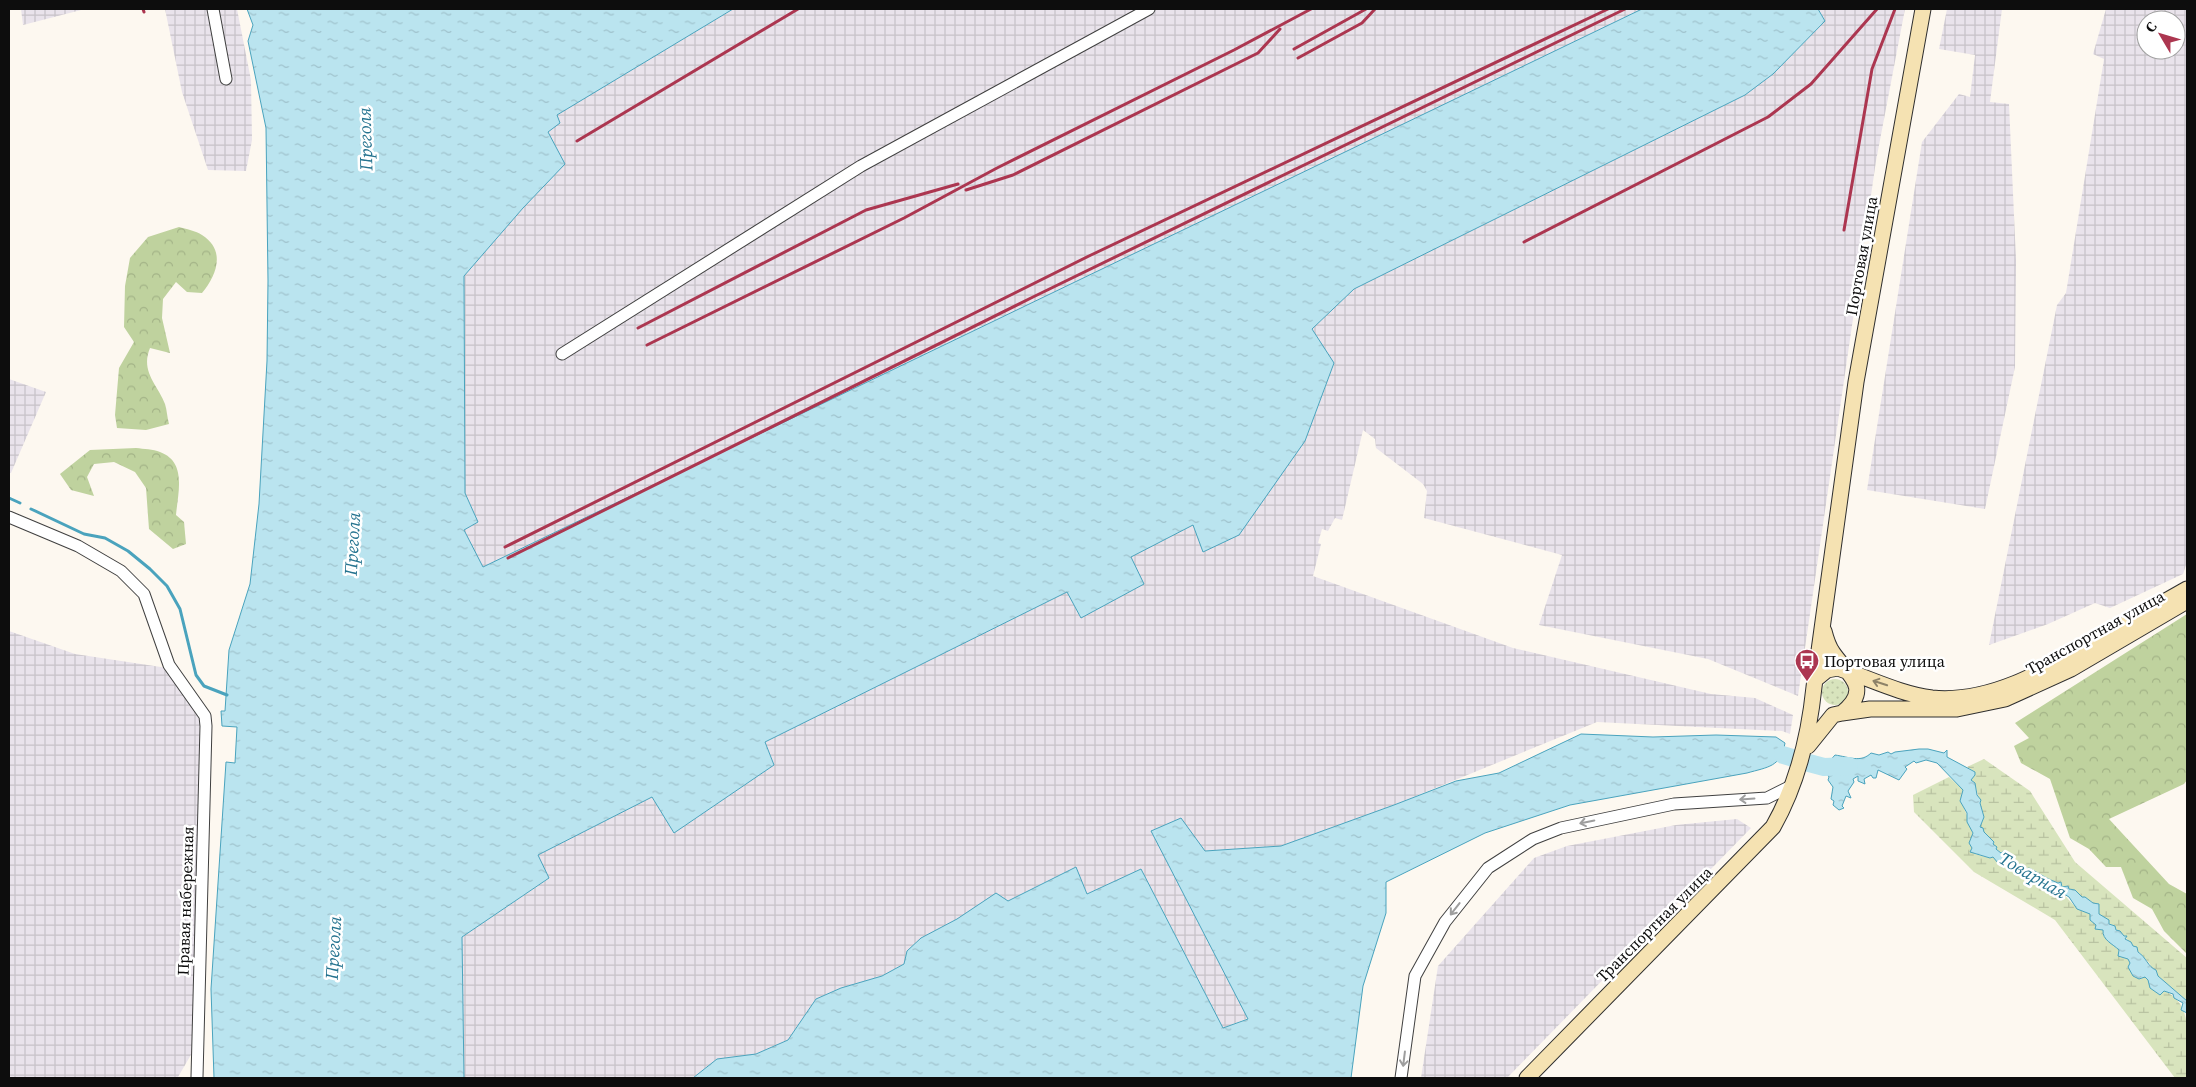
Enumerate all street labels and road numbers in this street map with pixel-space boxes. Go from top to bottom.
street label: Портовая улица [1840,194,1882,317]
street label: Транспортная улица [2022,584,2169,679]
street label: Правая набережная [171,826,199,976]
street label: Транспортная улица [1591,861,1717,987]

